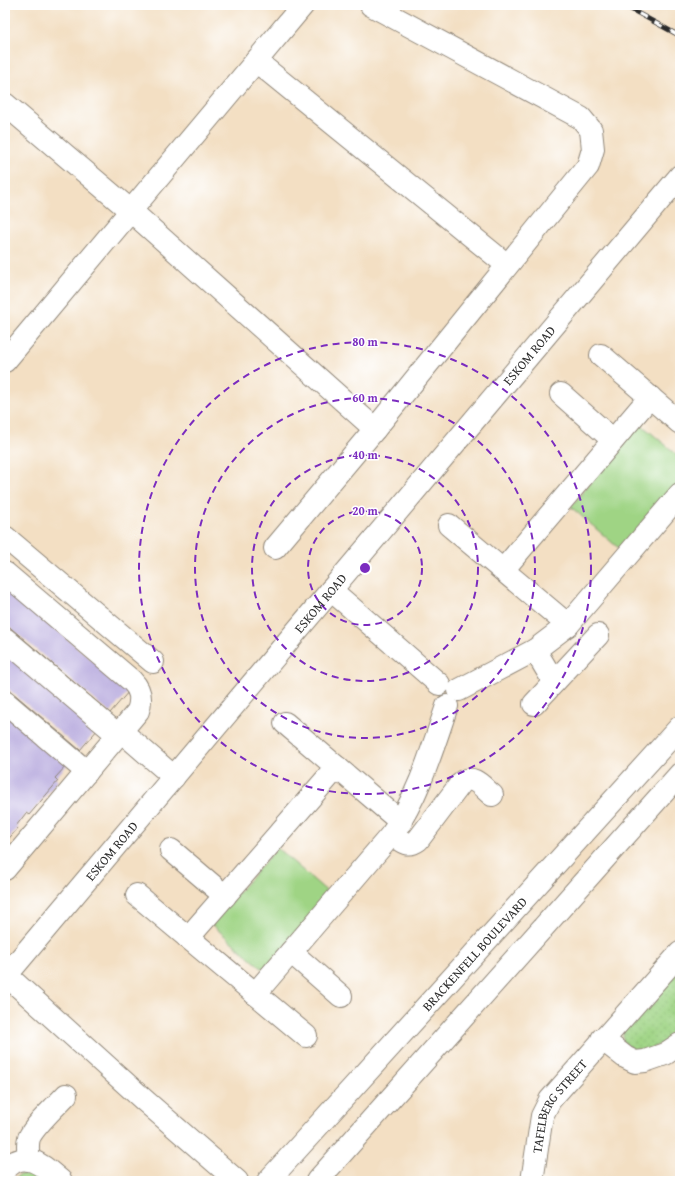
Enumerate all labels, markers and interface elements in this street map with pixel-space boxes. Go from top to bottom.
street label: ESKOM ROAD [498,321,560,389]
text: 80 m [352,333,378,350]
text: 60 m [352,389,378,406]
text: 40 m [352,446,378,463]
text: 20 m [352,502,378,519]
centre of rings [358,561,372,575]
street label: ESKOM ROAD [289,569,351,637]
street label: ESKOM ROAD [81,817,142,885]
street label: BRACKENFELL BOULEVARD [417,892,531,1015]
street label: TAFELBERG STREET [527,1054,592,1154]

